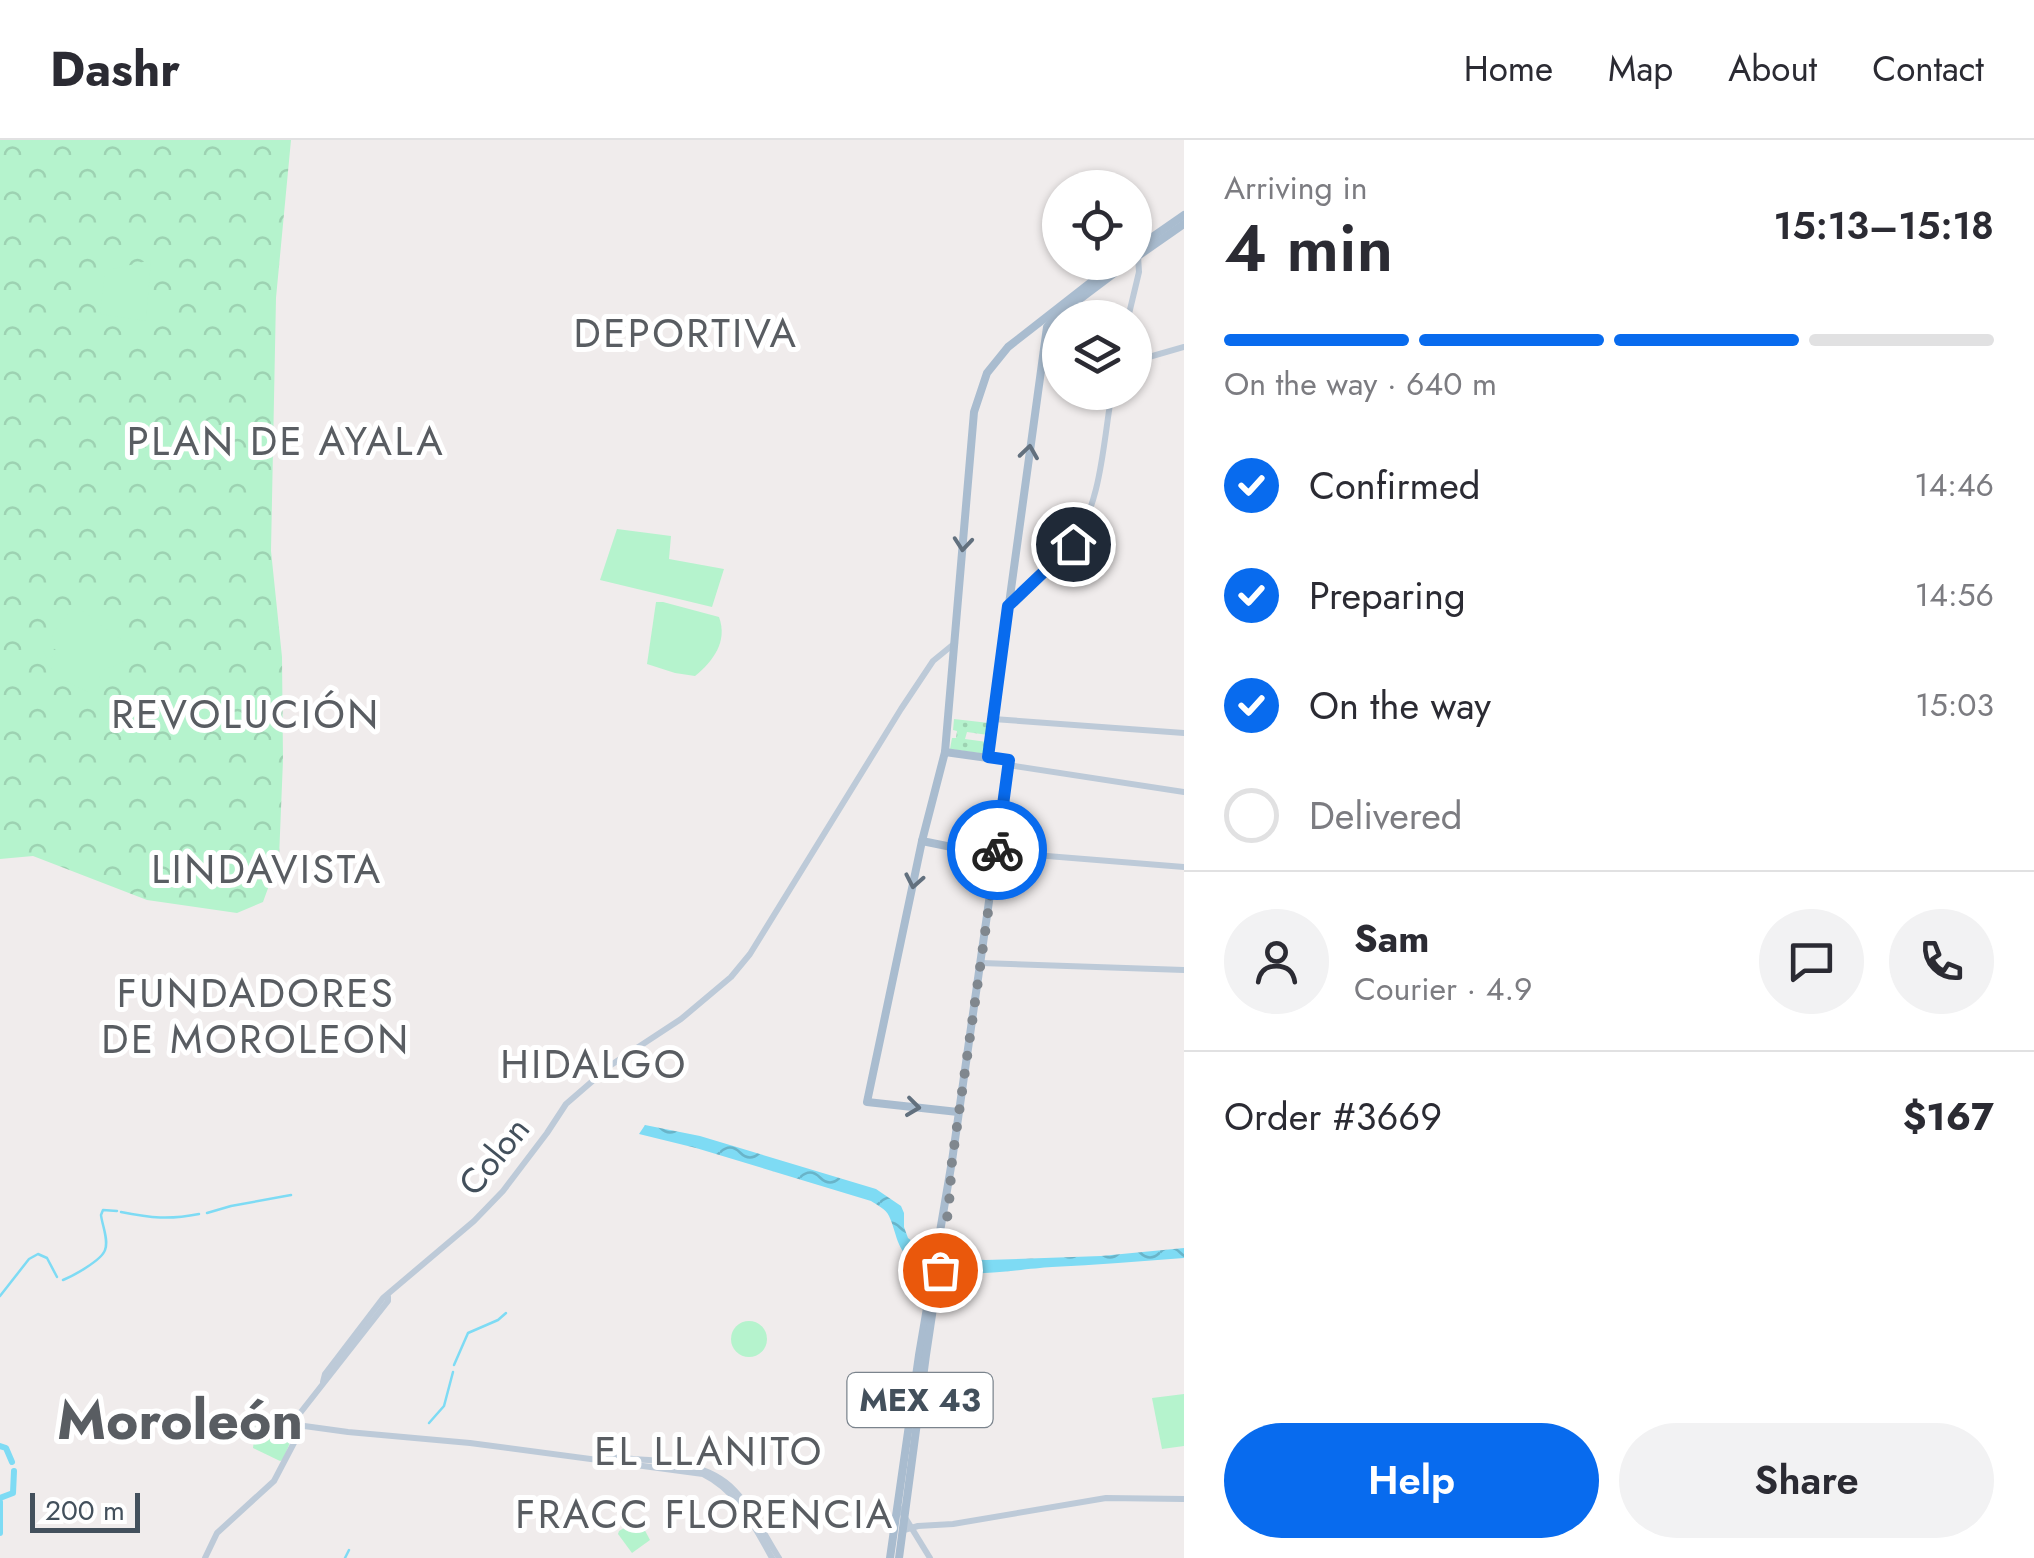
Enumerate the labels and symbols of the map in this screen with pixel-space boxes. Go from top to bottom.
district label: DEPORTIVA [574,304,798,362]
district label: PLAN DE AYALA [127,412,445,470]
one-way arrow [1018,444,1039,460]
pin [1031,502,1116,587]
one-way arrow [953,537,975,553]
district label: REVOLUCIÓN [111,685,381,743]
courier [947,800,1047,900]
district label: LINDAVISTA [151,840,383,898]
one-way arrow [905,872,926,889]
district label: FUNDADORES DE MOROLEON [101,964,411,1068]
district label: HIDALGO [500,1035,688,1093]
one-way arrow [905,1096,921,1117]
street label: Colon [447,1106,541,1206]
pin [898,1228,983,1313]
road number: MEX 43 [848,1373,992,1427]
district label: Moroleón [57,1380,303,1460]
district label: EL LLANITO [594,1422,824,1480]
district label: FRACC FLORENCIA [515,1485,895,1543]
scale bar [30,1488,140,1532]

